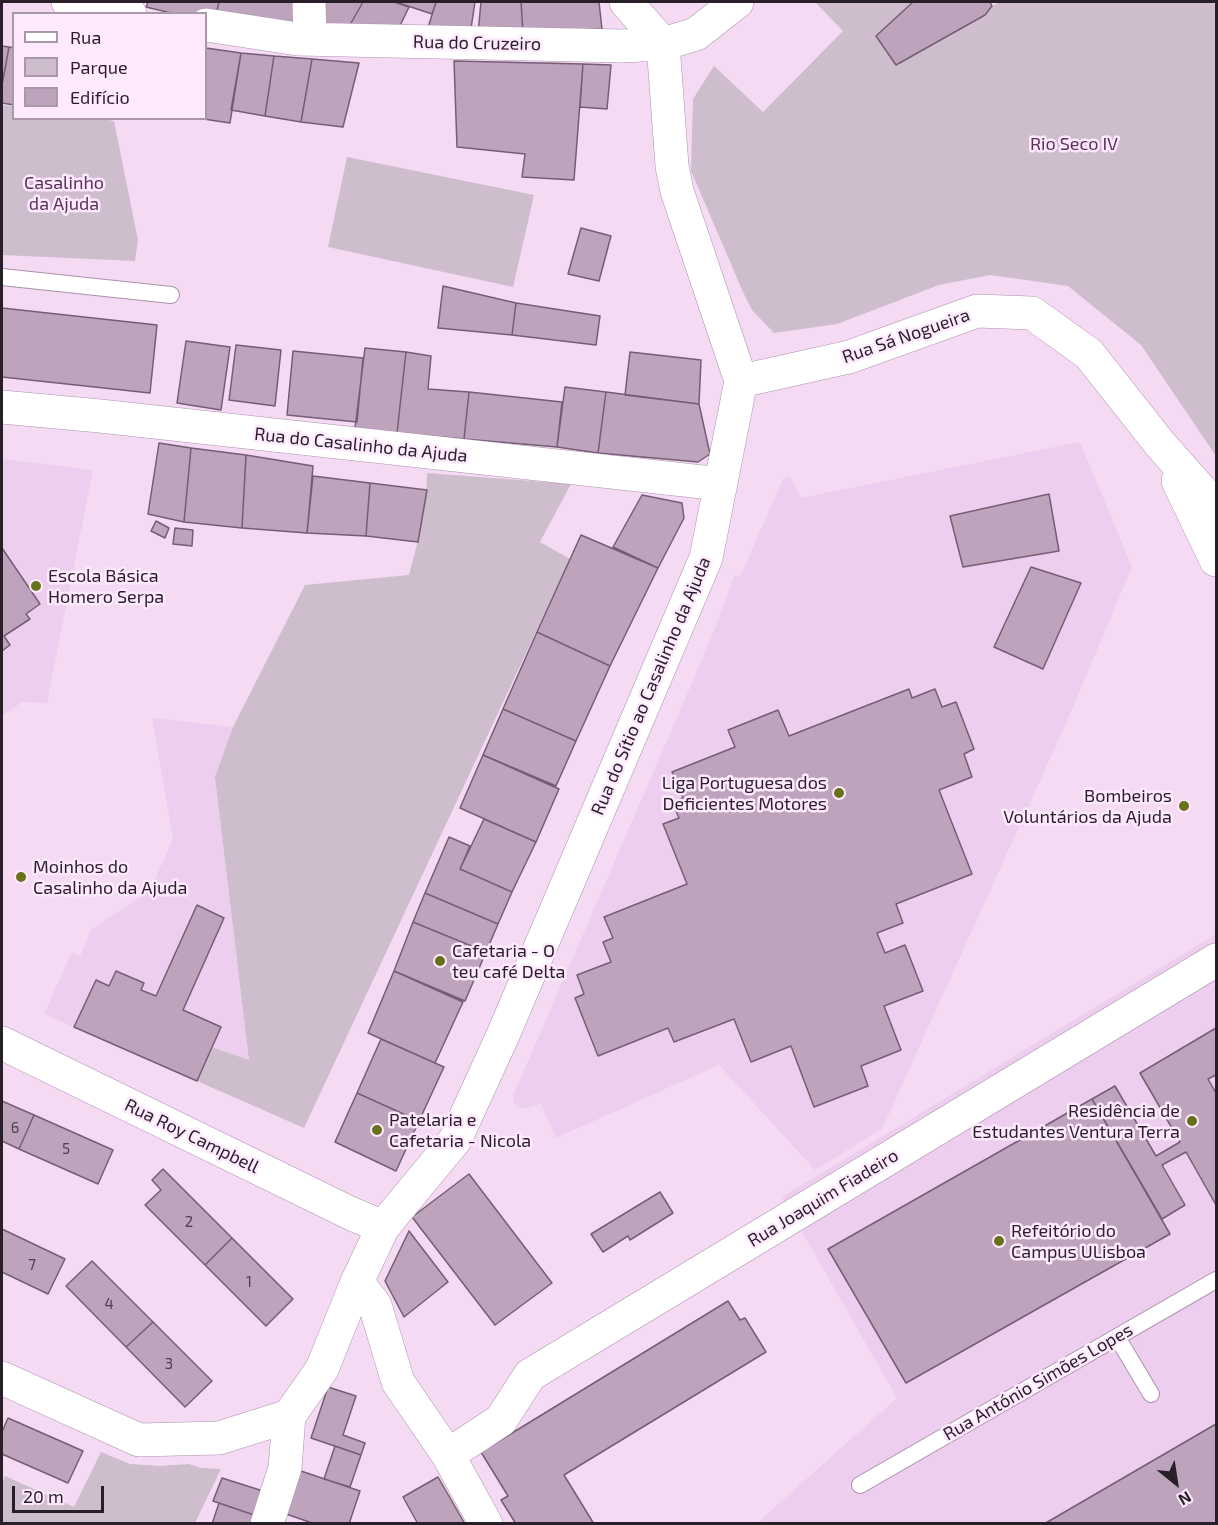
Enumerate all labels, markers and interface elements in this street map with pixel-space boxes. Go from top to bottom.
legend [12,12,207,120]
text: Rua [70,26,101,48]
street label: Rua do Cruzeiro [413,31,541,55]
text: Parque [70,56,128,78]
text: Edifício [70,86,130,108]
park label: Rio Seco IV [1030,133,1118,155]
park label: Casalinho da Ajuda [24,172,104,214]
street label: Rua Sá Nogueira [839,304,973,368]
street label: Rua do Casalinho da Ajuda [253,423,469,467]
street label: Rua do Sítio ao Casalinho da Ajuda [587,554,715,818]
place label: Escola Básica Homero Serpa [48,565,164,608]
marker: Escola Básica Homero Serpa [29,579,43,593]
place label: Liga Portuguesa dos Deficientes Motores [662,772,827,814]
place label: Bombeiros Voluntários da Ajuda [1003,785,1172,828]
marker: Liga Portuguesa dos Deficientes Motores [832,786,846,800]
marker: Bombeiros Voluntários da Ajuda [1177,799,1191,813]
place label: Moinhos do Casalinho da Ajuda [33,856,187,898]
marker: Moinhos do Casalinho da Ajuda [14,870,28,884]
place label: Cafetaria - O teu café Delta [452,940,565,982]
marker: Cafetaria - O teu café Delta [433,954,447,968]
street label: Rua Roy Campbell [121,1094,263,1178]
place label: Residência de Estudantes Ventura Terra [972,1100,1180,1142]
place label: Patelaria e Cafetaria - Nicola [389,1109,531,1152]
marker: Residência de Estudantes Ventura Terra [1185,1114,1199,1128]
house number: 6 [11,1119,19,1137]
marker: Patelaria e Cafetaria - Nicola [370,1123,384,1137]
house number: 5 [62,1140,70,1158]
street label: Rua Joaquim Fiadeiro [744,1144,902,1252]
house number: 2 [185,1213,193,1231]
place label: Refeitório do Campus ULisboa [1011,1220,1146,1262]
marker: Refeitório do Campus ULisboa [992,1234,1006,1248]
house number: 7 [28,1256,36,1274]
house number: 1 [246,1273,252,1291]
house number: 4 [104,1295,114,1313]
street label: Rua António Simões Lopes [939,1319,1137,1445]
house number: 3 [165,1355,173,1373]
north arrow [1146,1453,1206,1513]
scale bar [15,1474,106,1512]
text: 20 m [23,1485,64,1507]
text: N [1175,1488,1195,1510]

